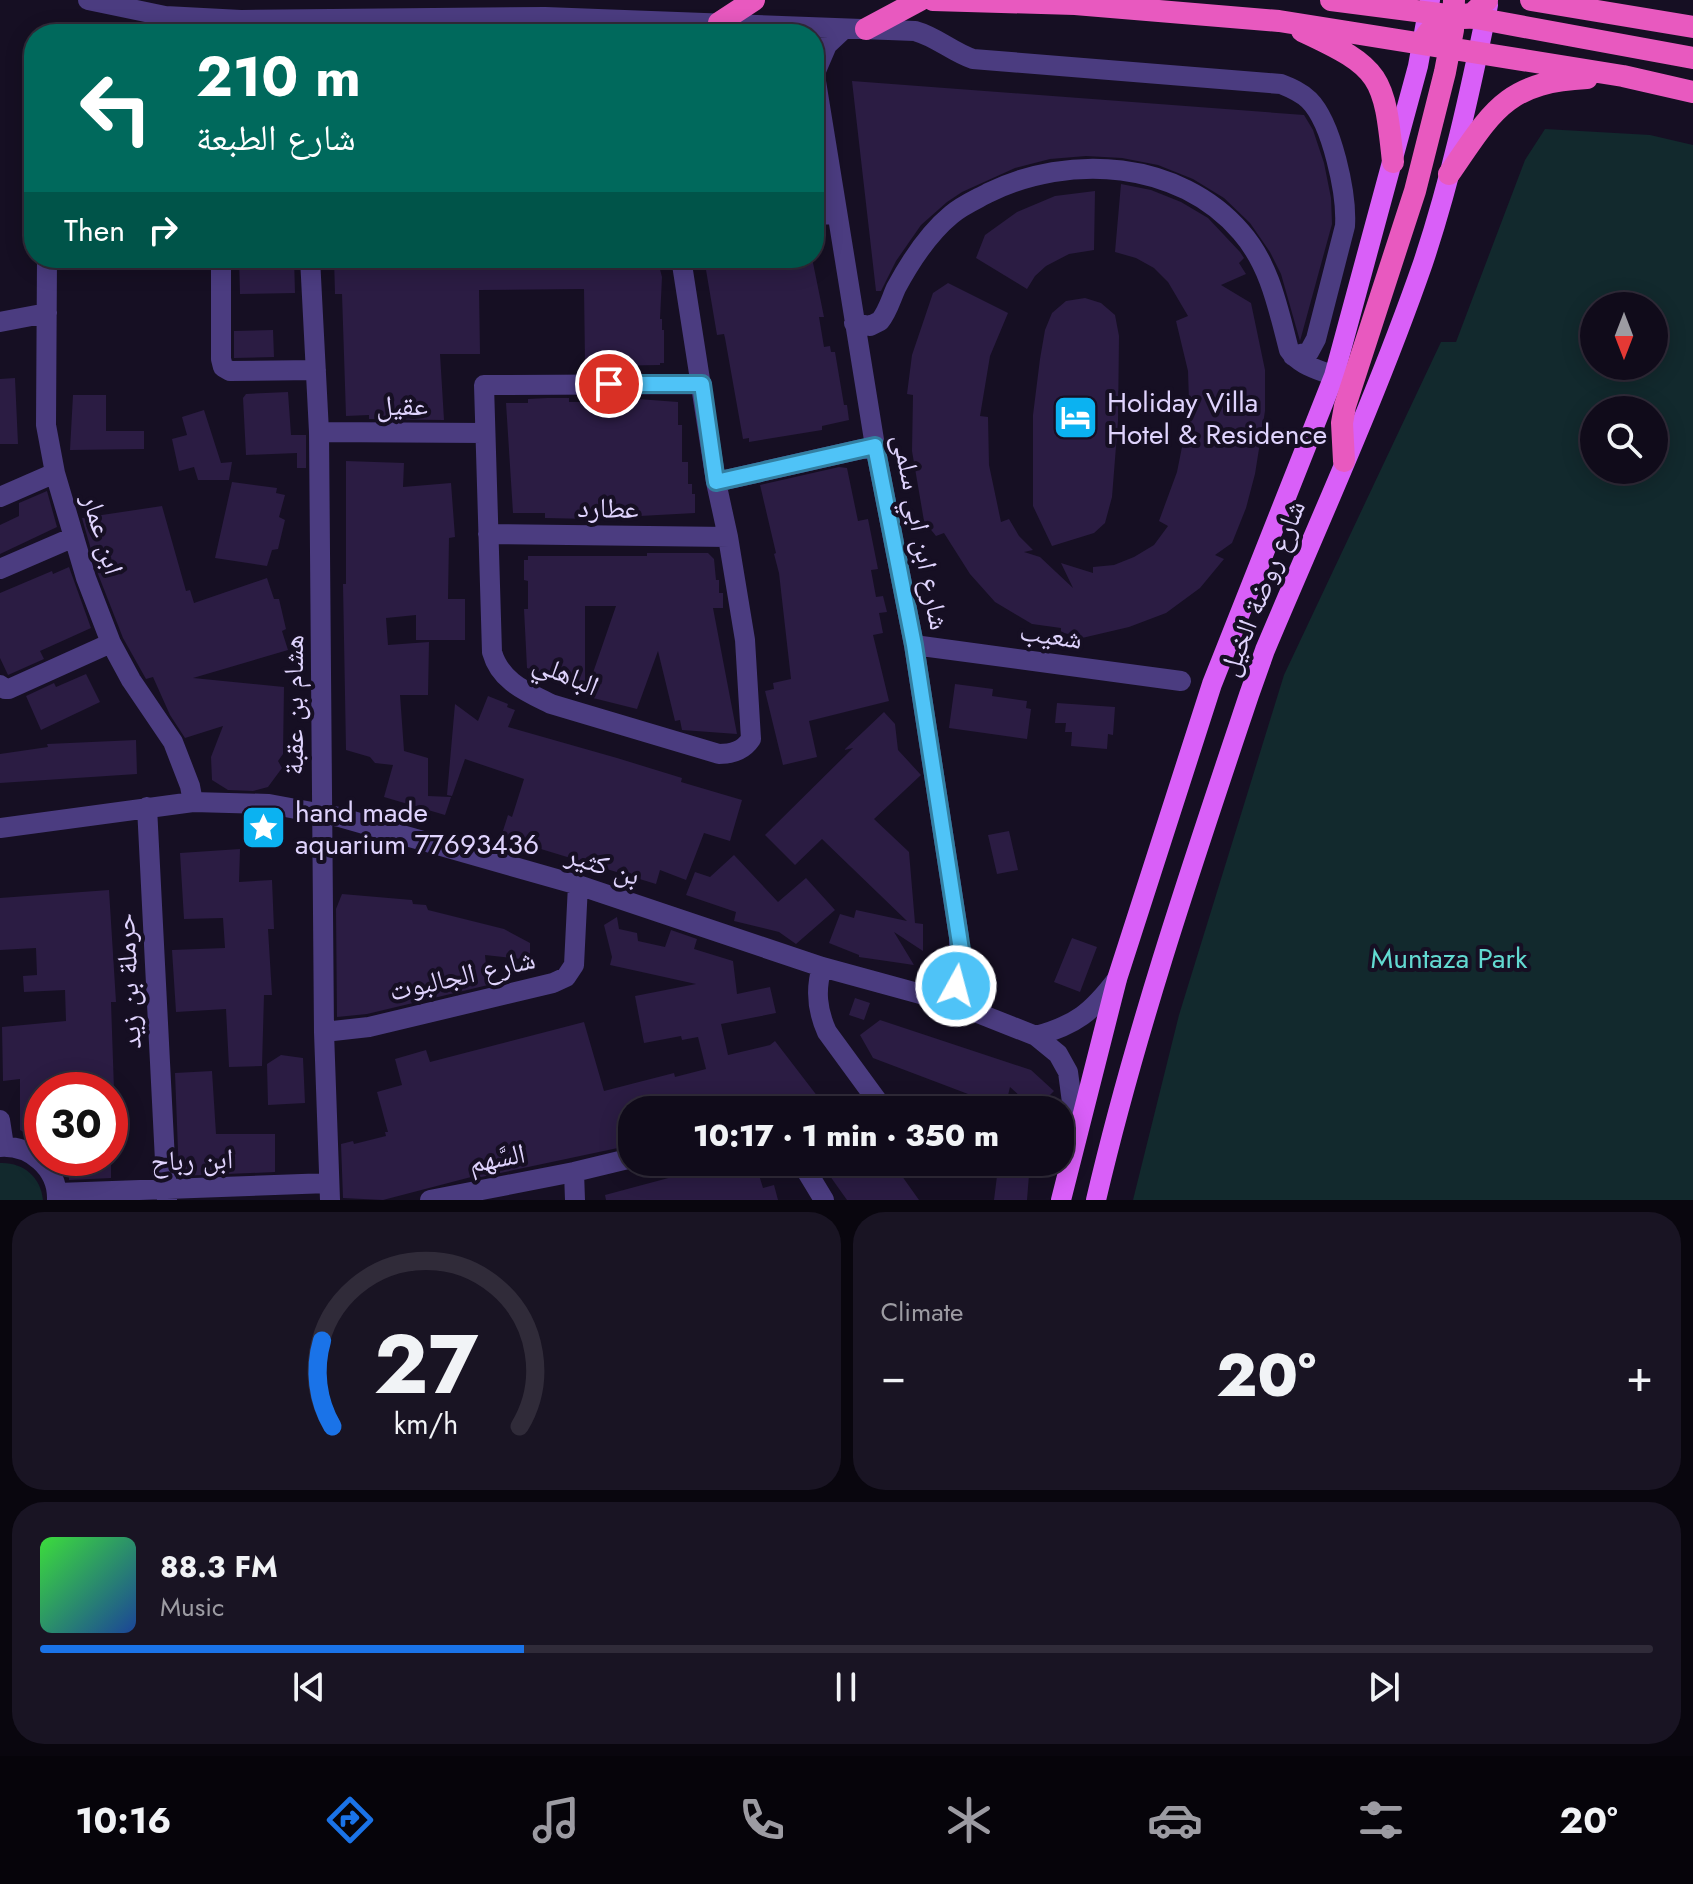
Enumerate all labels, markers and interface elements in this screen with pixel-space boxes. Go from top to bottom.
text: 210 m [196,36,361,117]
icon: left [64,56,168,160]
text: شارع الطبعة [196,111,356,163]
icon: right [141,208,185,252]
text: Then [64,209,125,252]
north arrow [1580,292,1668,380]
map controls [1580,292,1668,484]
pin [575,350,643,418]
icon: arrive [587,362,631,406]
place label: Holiday Villa Hotel & Residence [1107,382,1327,455]
street label: عقيل [376,385,428,426]
hotel icon: Holiday Villa Hotel & Residence [1052,394,1100,442]
button: search [1580,396,1668,484]
street label: شارع ابن ابي سلمى [880,430,960,634]
street label: ابن عمار [71,487,135,580]
street label: عطارد [577,487,639,529]
street label: شارع روضة الخيل [1208,494,1316,682]
street label: شعيب [1017,610,1085,660]
street label: هشام بن عقبة [273,635,314,775]
street label: الباهلي [526,642,605,708]
place label: hand made aquarium 77693436 [295,792,539,865]
place icon: hand made aquarium 77693436 [240,804,288,852]
street label: بن كثير [560,834,645,896]
street label: حرملة بن زيد [104,912,152,1050]
street label: شارع الجالبوت [385,938,539,1012]
park label: Muntaza Park [1371,938,1528,979]
position arrow [914,944,998,1028]
speed limit sign: 30 [24,1072,128,1176]
text: 10:17 · 1 min · 350 m [693,1114,999,1157]
street label: السَّهم [465,1132,529,1184]
street label: ابن رباح [150,1138,234,1182]
text: Climate [881,1293,963,1331]
text: 27 [374,1304,479,1424]
text: 20° [1216,1332,1316,1419]
text: − [881,1344,906,1408]
text: + [1626,1344,1653,1408]
text: km/h [394,1403,459,1445]
text: 88.3 FM [160,1545,278,1588]
text: Music [160,1588,224,1626]
icon: previous [287,1665,331,1709]
icon: pause [824,1665,868,1709]
icon: next [1362,1665,1406,1709]
icon: directions [322,1792,378,1848]
icon: music [528,1792,584,1848]
icon: phone [734,1792,790,1848]
icon: climate [941,1792,997,1848]
icon: car [1147,1792,1203,1848]
icon: filters [1353,1792,1409,1848]
text: 10:16 [75,1794,171,1846]
text: 20° [1560,1794,1618,1846]

